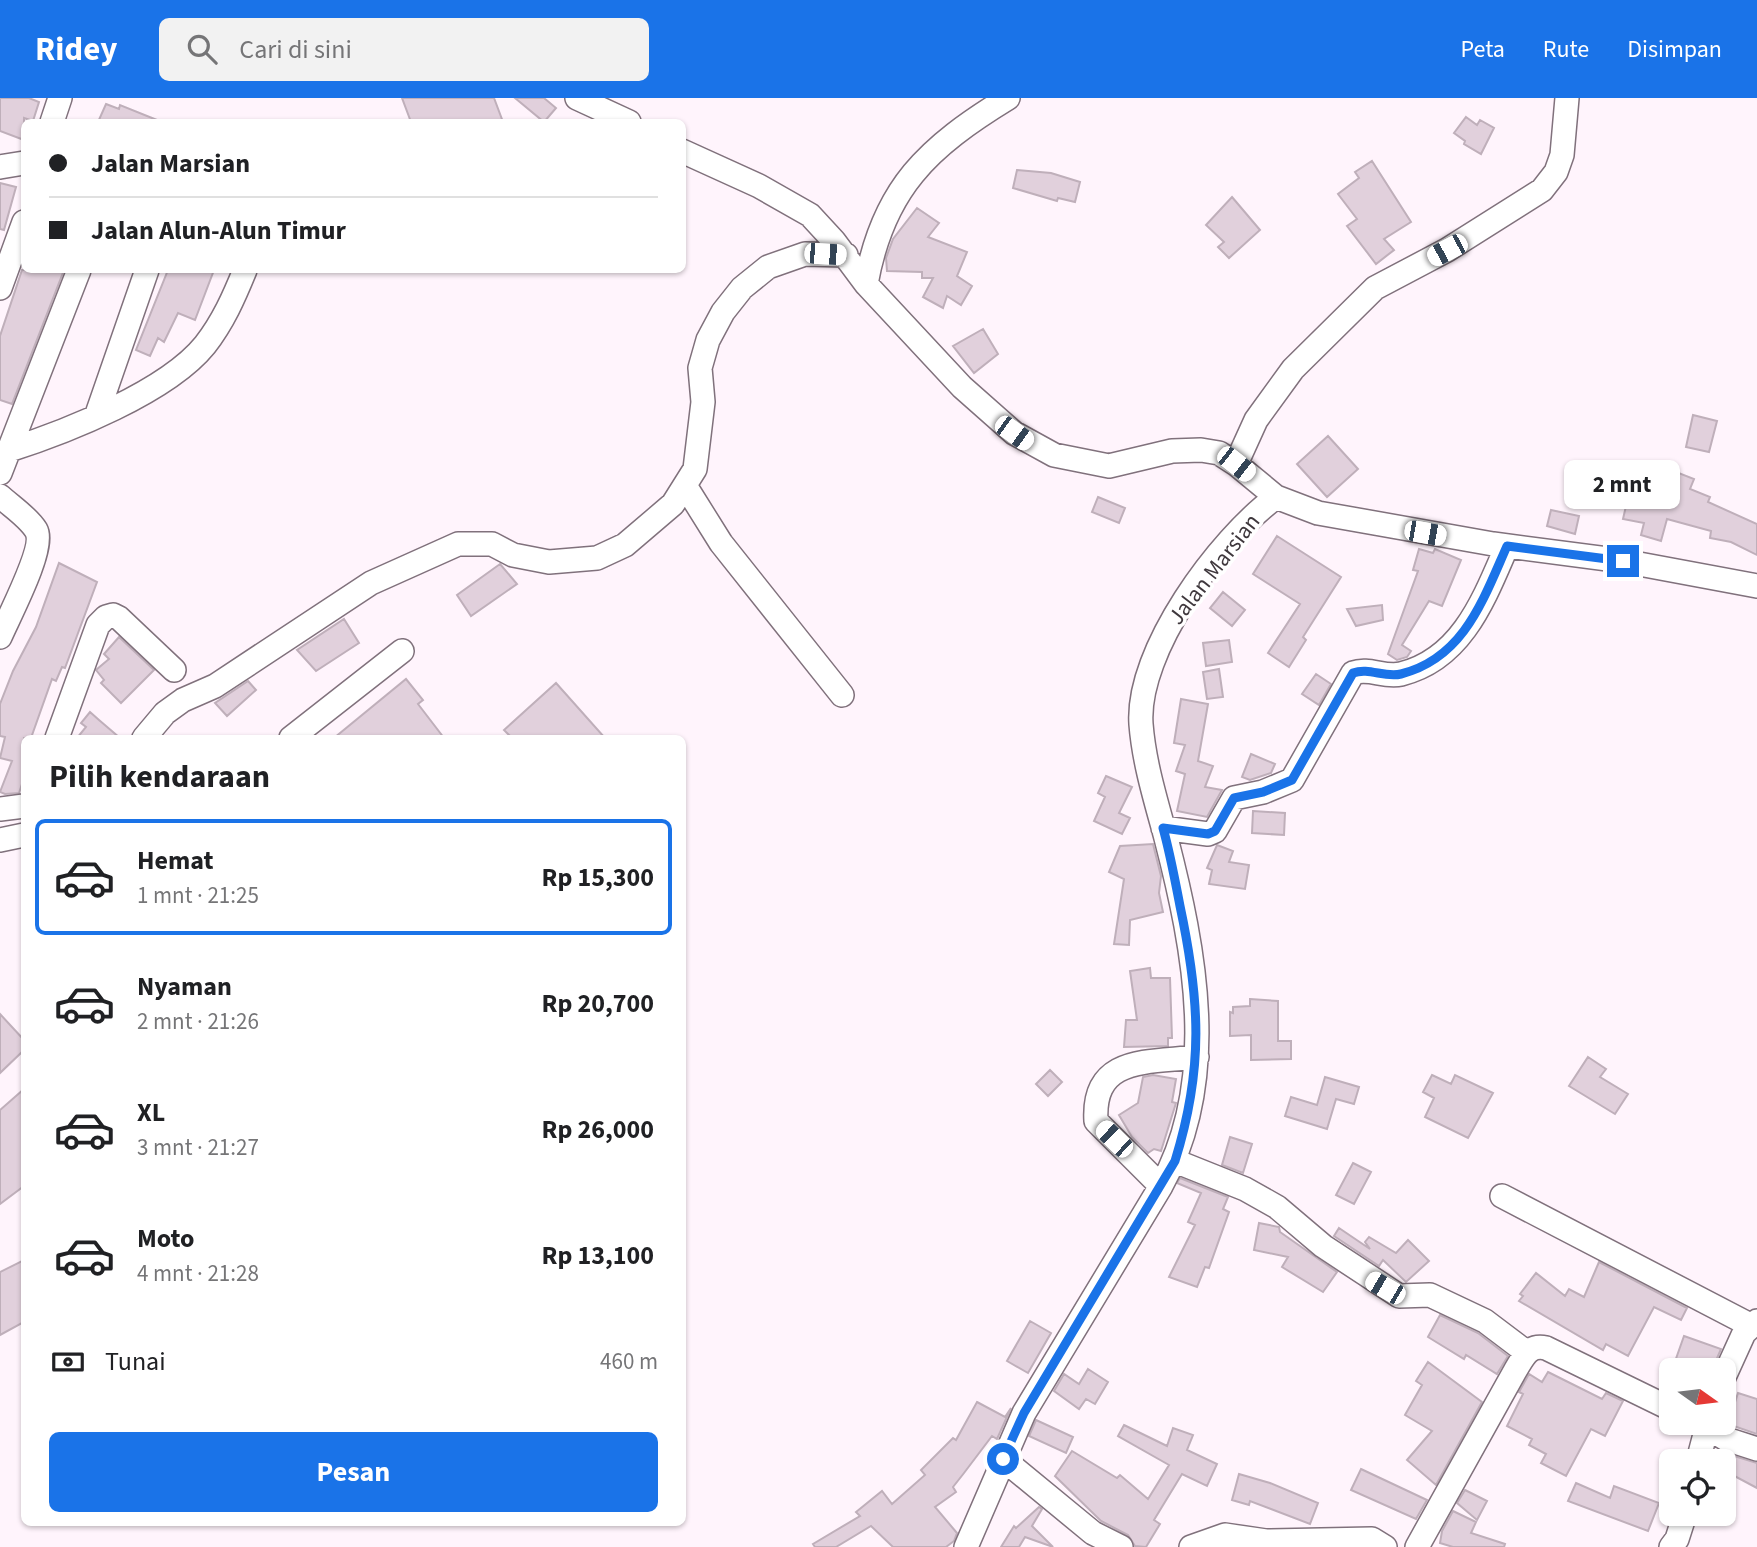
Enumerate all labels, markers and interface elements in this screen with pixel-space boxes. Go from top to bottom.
search box [159,18,649,81]
text: Ridey [35,26,117,73]
icon: search [183,30,221,68]
text: Cari di sini [239,31,352,68]
text: Peta [1460,32,1505,67]
text: Rute [1543,32,1589,67]
text: Disimpan [1627,32,1722,67]
text: Jalan Marsian [91,145,250,182]
text: Jalan Alun-Alun Timur [91,212,346,249]
car [1424,231,1471,269]
car [804,242,847,266]
car [991,412,1038,454]
car [1213,443,1260,485]
callout: 2 mnt [1565,460,1681,508]
text: 2 mnt [1593,468,1651,501]
street label: Jalan Marsian [1160,506,1268,632]
car [1403,519,1448,547]
route end [1607,545,1639,577]
text: Pilih kendaraan [49,754,270,800]
text: Hemat [137,842,213,879]
icon: car [53,846,116,909]
text: Rp 15,300 [542,859,654,896]
text: 1 mnt · 21:25 [137,879,259,912]
text: Nyaman [137,968,232,1005]
icon: car [53,972,116,1035]
text: Rp 20,700 [542,985,654,1022]
text: 2 mnt · 21:26 [137,1005,259,1038]
text: XL [137,1094,165,1131]
icon: car [53,1098,116,1161]
text: Rp 26,000 [542,1111,654,1148]
car [1092,1117,1137,1161]
text: 3 mnt · 21:27 [137,1131,259,1164]
text: Moto [137,1220,194,1257]
icon: car [53,1224,116,1287]
text: Rp 13,100 [542,1237,654,1274]
text: 4 mnt · 21:28 [137,1257,259,1290]
car [1362,1268,1409,1308]
icon: cash [49,1343,87,1381]
text: Tunai [105,1343,166,1380]
text: 460 m [600,1345,658,1378]
north arrow [1659,1358,1736,1435]
map controls [1659,1358,1736,1526]
button: Pesan [49,1432,658,1512]
route start [987,1443,1019,1475]
button: locate [1659,1449,1736,1526]

